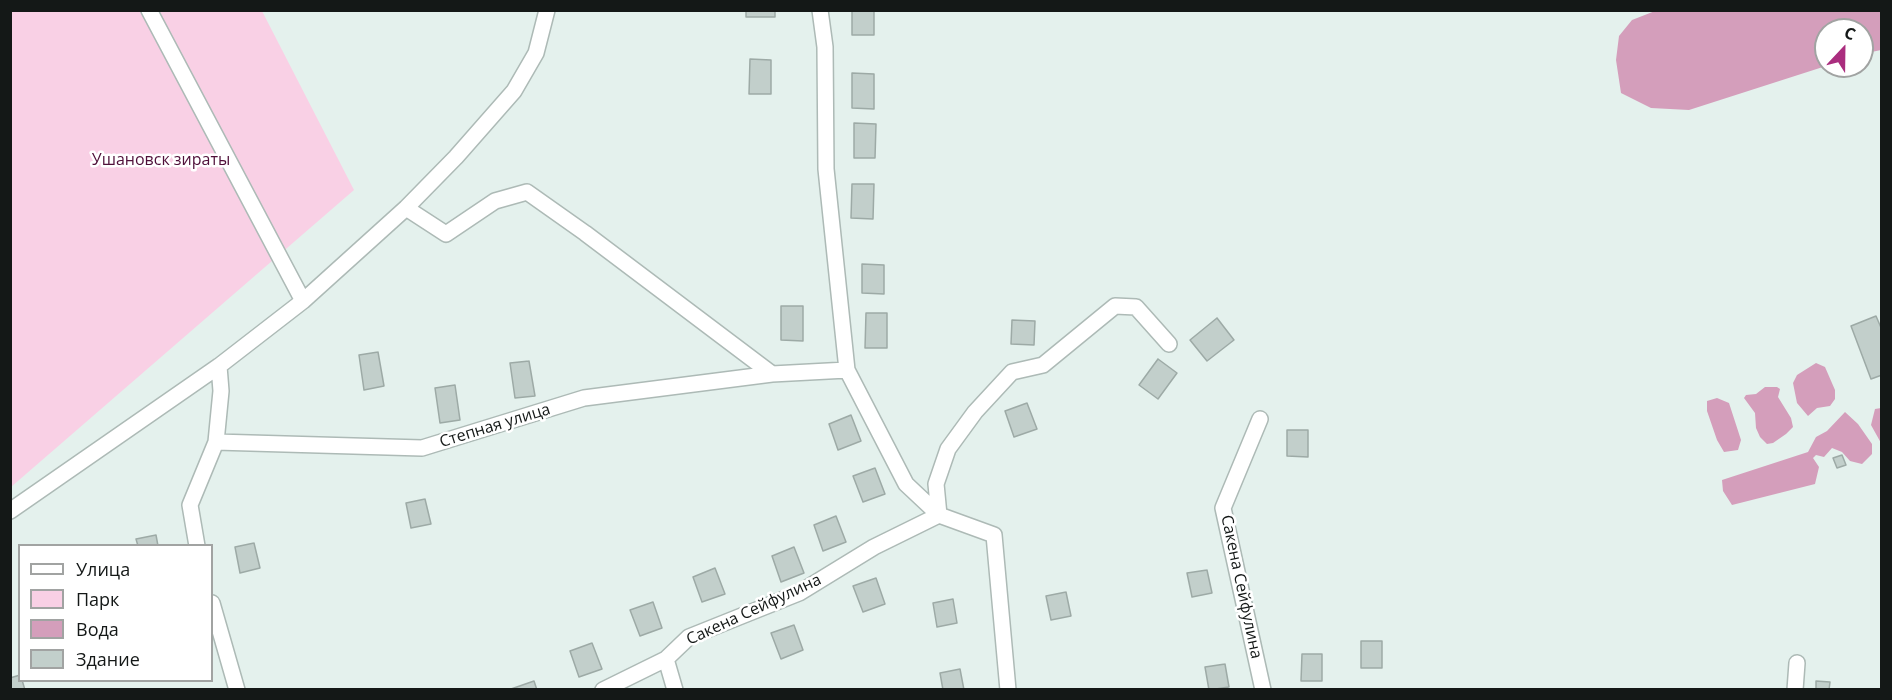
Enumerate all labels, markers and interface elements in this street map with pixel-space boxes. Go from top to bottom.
north arrow [1814,18,1874,78]
text: С [1841,21,1859,45]
park label: Ушановск зираты [92,150,230,170]
street label: Степная улица [437,400,553,452]
street label: Сакена Сейфулина [1216,513,1266,661]
legend [18,544,213,682]
text: Улица [76,557,130,581]
street label: Сакена Сейфулина [684,570,824,650]
text: Парк [76,587,119,611]
text: Вода [76,617,119,641]
text: Здание [76,647,140,671]

